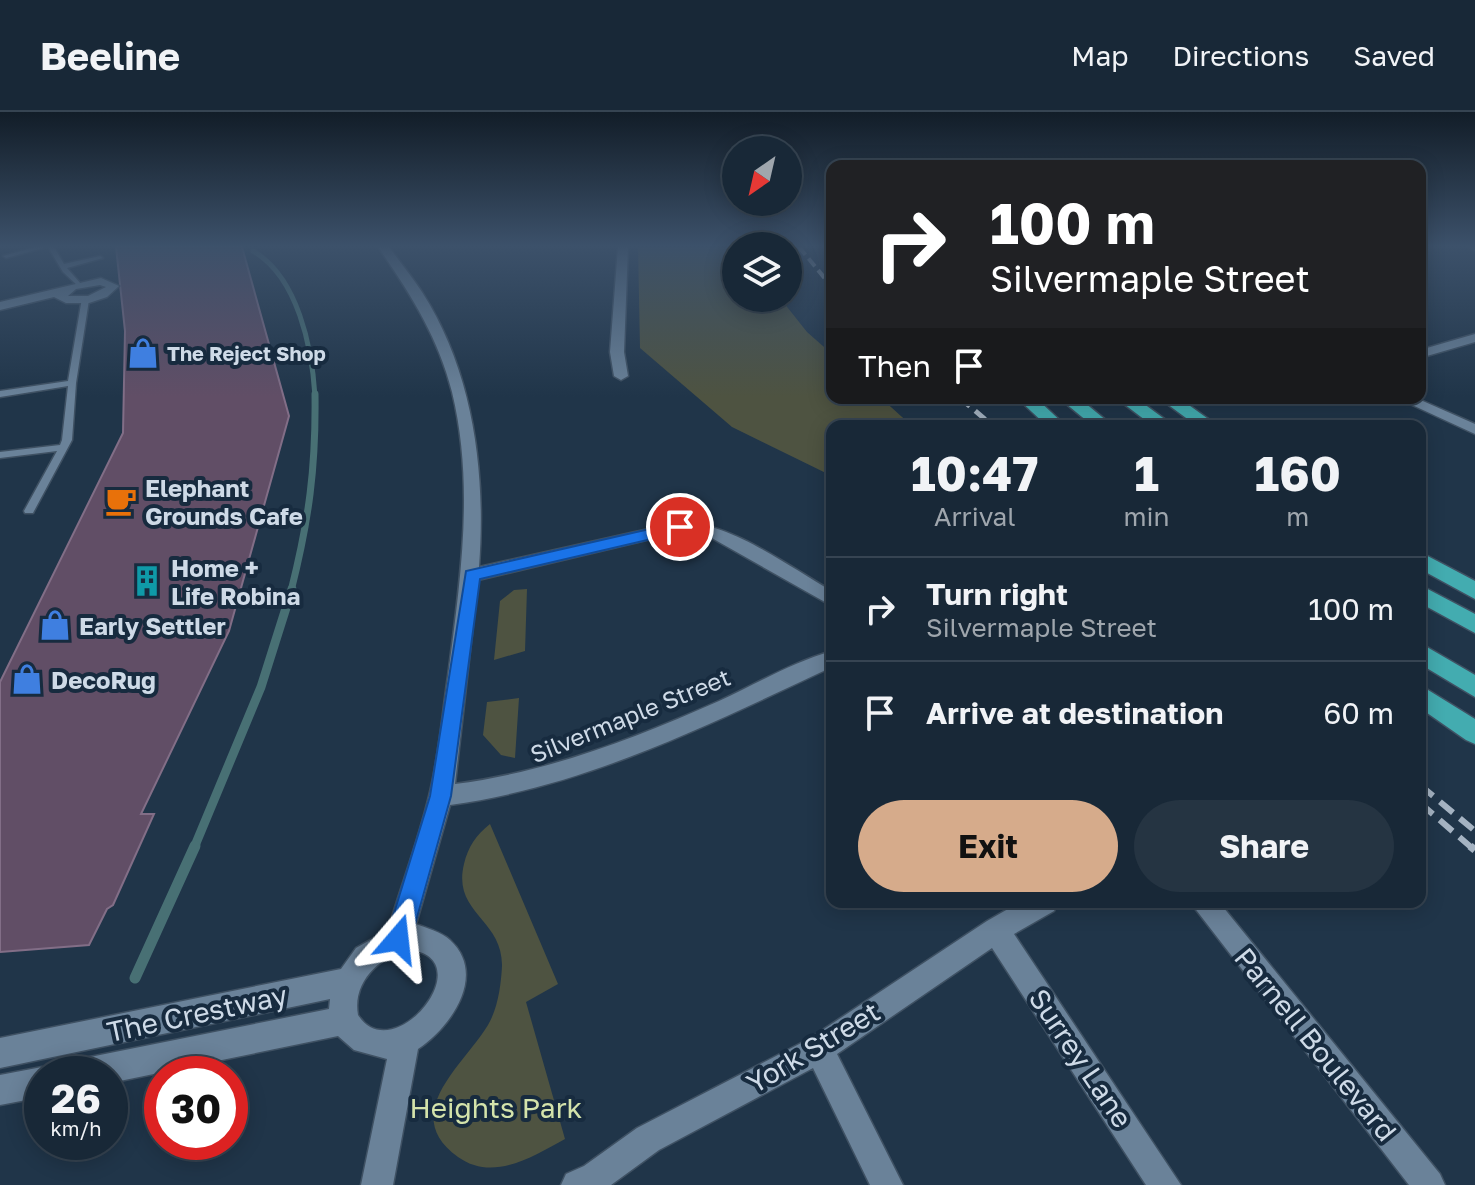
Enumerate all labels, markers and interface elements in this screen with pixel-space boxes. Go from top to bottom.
text: Beeline [40,33,180,78]
text: Map [1071,39,1128,72]
text: Directions [1172,39,1309,72]
text: Saved [1353,39,1435,72]
north arrow [722,136,802,216]
map controls [722,136,802,312]
text: 100 m [990,189,1155,256]
icon: right [858,192,962,296]
button: layers [722,232,802,312]
text: Silvermaple Street [990,257,1310,300]
shop icon: The Reject Shop [126,336,160,370]
place label: The Reject Shop [167,341,326,365]
icon: arrive [947,344,991,388]
text: Then [858,348,931,384]
text: 10:47 [911,444,1038,502]
text: 1 [1134,444,1159,502]
text: 160 [1255,444,1341,502]
place label: Elephant Grounds Cafe [145,473,303,530]
cafe icon: Elephant Grounds Cafe [104,484,138,518]
pin [646,493,714,561]
text: Arrival [934,501,1015,532]
text: min [1124,501,1169,532]
text: m [1286,501,1309,532]
icon: arrive [658,505,702,549]
place label: Home + Life Robina [171,553,301,610]
building icon: Home + Life Robina [130,564,164,598]
text: Turn right [926,576,1068,612]
icon: right [858,587,902,631]
text: 100 m [1308,591,1394,627]
shop icon: Early Settler [38,608,72,642]
place label: Early Settler [79,611,226,640]
text: Silvermaple Street [926,612,1157,643]
shop icon: DecoRug [10,662,44,696]
street label: Silvermaple Street [526,662,734,768]
place label: DecoRug [51,665,156,694]
icon: arrive [858,691,902,735]
text: Arrive at destination [926,695,1223,731]
text: 60 m [1323,695,1394,731]
button: Exit [858,800,1118,892]
button: Share [1134,800,1394,892]
position arrow [356,897,440,981]
street label: Parnell Boulevard [1228,941,1404,1147]
street label: The Crestway [104,978,290,1048]
street label: Surrey Lane [1022,982,1140,1134]
street label: York Street [741,994,885,1100]
speed limit sign: 30 [144,1056,248,1160]
text: 26 [51,1074,101,1122]
park label: Heights Park [410,1091,583,1124]
text: km/h [51,1116,101,1140]

